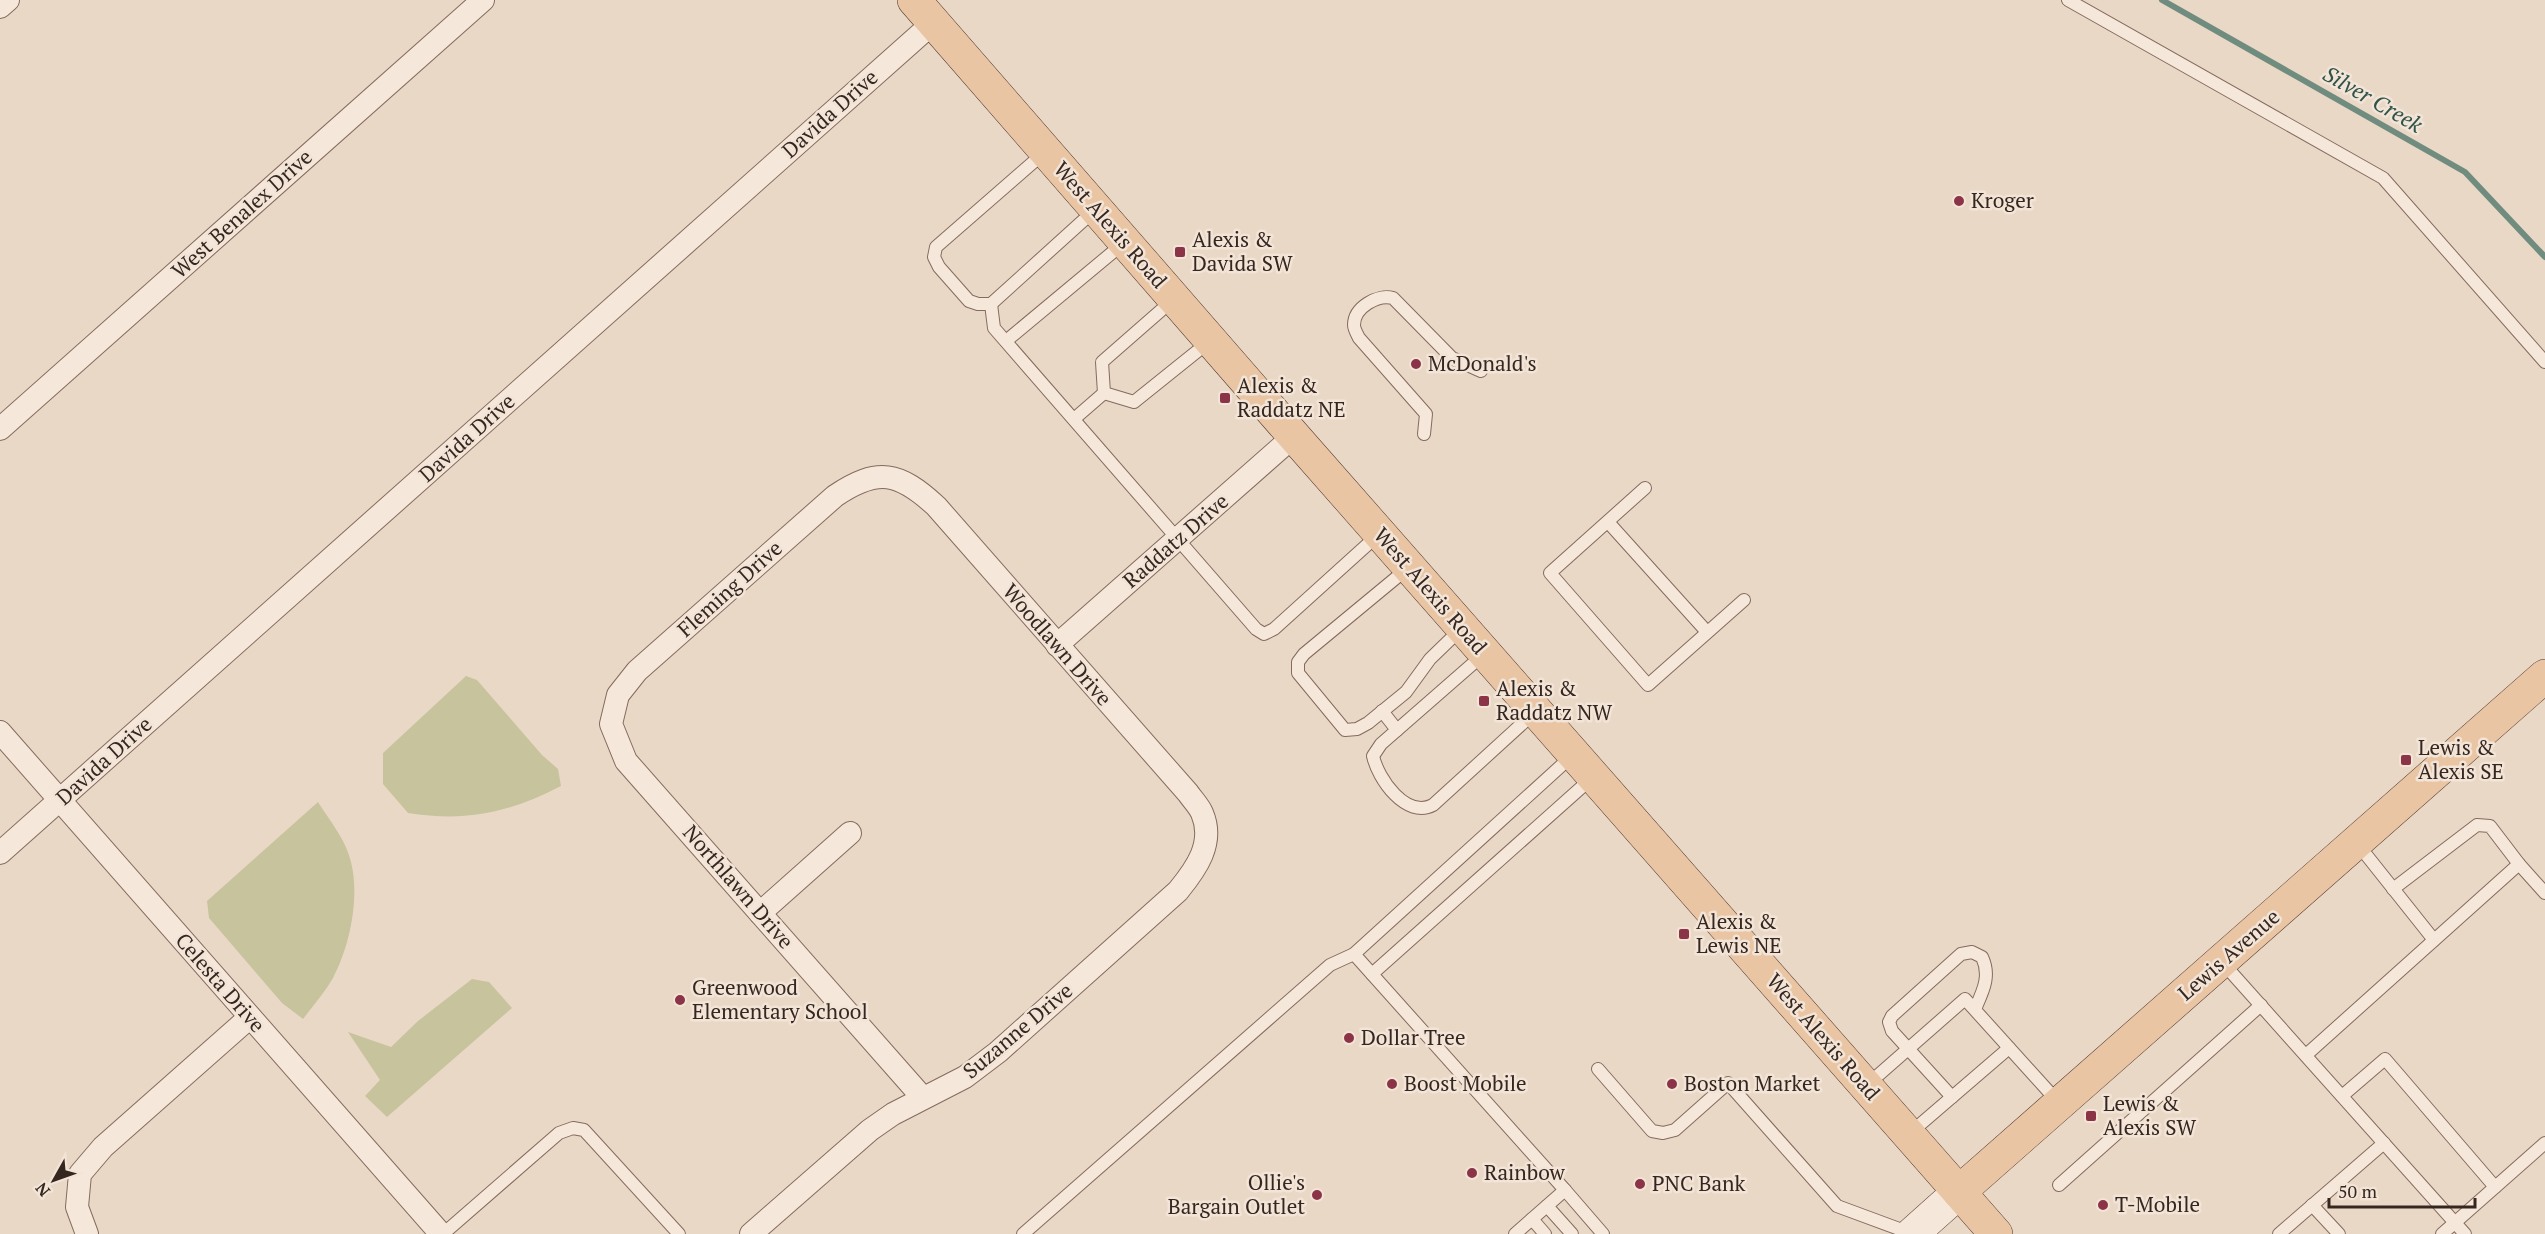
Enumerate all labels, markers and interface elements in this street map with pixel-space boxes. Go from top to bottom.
water label: Silver Creek [2318,58,2429,139]
street label: Davida Drive [775,63,883,164]
street label: West Benalex Drive [165,143,318,284]
street label: West Alexis Road [1048,155,1174,294]
place label: Kroger [1971,186,2034,214]
marker: Kroger [1952,194,1966,208]
place label: Alexis & Davida SW [1192,225,1293,277]
marker: Alexis & Davida SW [1173,245,1187,259]
place label: McDonald's [1428,349,1537,377]
marker: McDonald's [1409,357,1423,371]
place label: Alexis & Raddatz NE [1237,371,1346,423]
street label: Davida Drive [412,387,520,488]
marker: Alexis & Raddatz NE [1218,391,1232,405]
street label: Raddatz Drive [1117,487,1234,594]
street label: West Alexis Road [1368,521,1494,660]
street label: Fleming Drive [671,534,788,643]
street label: Woodlawn Drive [997,577,1119,711]
place label: Alexis & Raddatz NW [1496,674,1612,726]
marker: Alexis & Raddatz NW [1477,694,1491,708]
street label: Davida Drive [49,710,157,811]
place label: Lewis & Alexis SE [2418,733,2504,785]
marker: Lewis & Alexis SE [2399,753,2413,767]
street label: Northlawn Drive [677,819,800,954]
street label: Lewis Avenue [2172,902,2285,1006]
place label: Alexis & Lewis NE [1696,907,1781,959]
street label: Celesta Drive [170,927,272,1038]
marker: Alexis & Lewis NE [1677,927,1691,941]
street label: West Alexis Road [1761,967,1887,1106]
place label: Greenwood Elementary School [692,973,868,1025]
street label: Suzanne Drive [957,976,1078,1084]
marker: Greenwood Elementary School [673,993,687,1007]
place label: Dollar Tree [1361,1023,1465,1051]
marker: Dollar Tree [1342,1031,1356,1045]
place label: Boost Mobile [1404,1069,1527,1097]
place label: Boston Market [1684,1069,1821,1097]
marker: Boost Mobile [1385,1077,1399,1091]
marker: Boston Market [1665,1077,1679,1091]
place label: Lewis & Alexis SW [2103,1089,2197,1141]
marker: Lewis & Alexis SW [2084,1109,2098,1123]
north arrow [24,1150,84,1210]
place label: Rainbow [1484,1158,1566,1186]
marker: Rainbow [1465,1166,1479,1180]
place label: Ollie's Bargain Outlet [1168,1168,1305,1220]
place label: PNC Bank [1652,1169,1746,1197]
scale bar [2329,1171,2474,1209]
marker: PNC Bank [1633,1177,1647,1191]
text: N [30,1178,55,1201]
text: 50 m [2338,1179,2378,1203]
marker: Ollie's Bargain Outlet [1310,1188,1324,1202]
place label: T-Mobile [2115,1190,2200,1218]
marker: T-Mobile [2096,1198,2110,1212]

